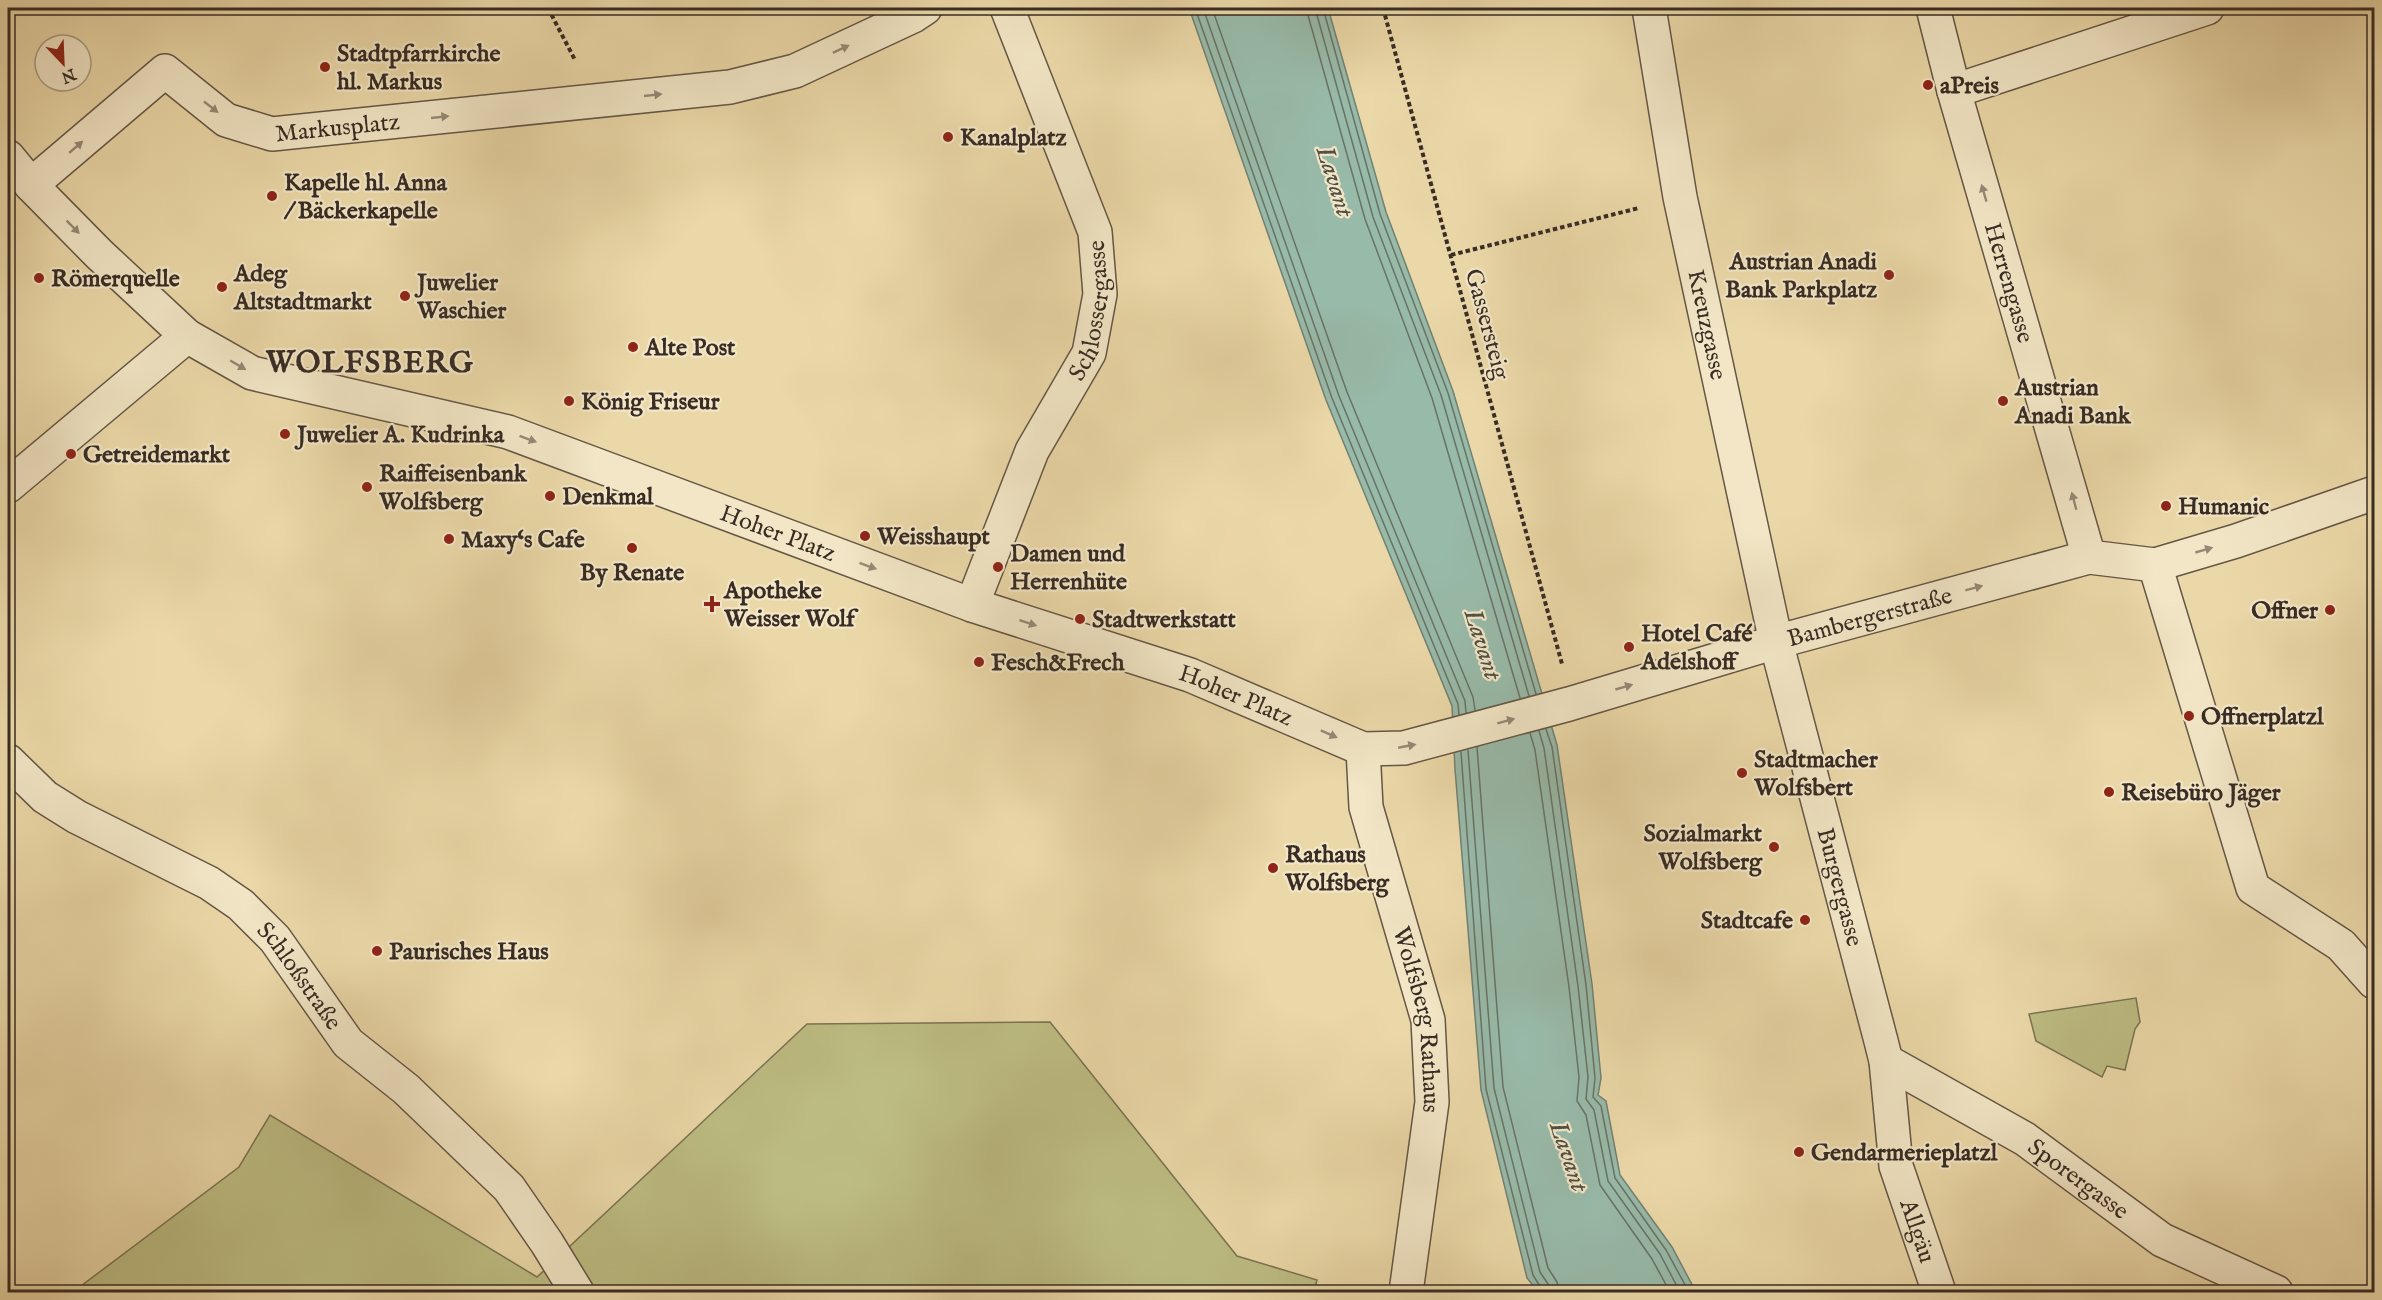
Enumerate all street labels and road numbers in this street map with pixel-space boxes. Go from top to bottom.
street label: Markusplatz [274,107,401,151]
street label: Herrengasse [1976,219,2040,347]
street label: Schlossergasse [1062,239,1117,387]
street label: Gassersteig [1457,266,1516,384]
street label: Kreuzgasse [1679,267,1733,383]
street label: Hoher Platz [715,498,840,570]
street label: Bambergerstraße [1784,581,1956,655]
street label: Hoher Platz [1175,658,1297,734]
street label: Burgergasse [1809,825,1869,950]
street label: Schloßstraße [249,916,348,1037]
street label: Wolfsberg Rathaus [1385,923,1446,1115]
street label: Sporergasse [2021,1132,2134,1227]
street label: Allgäu [1891,1195,1942,1267]

